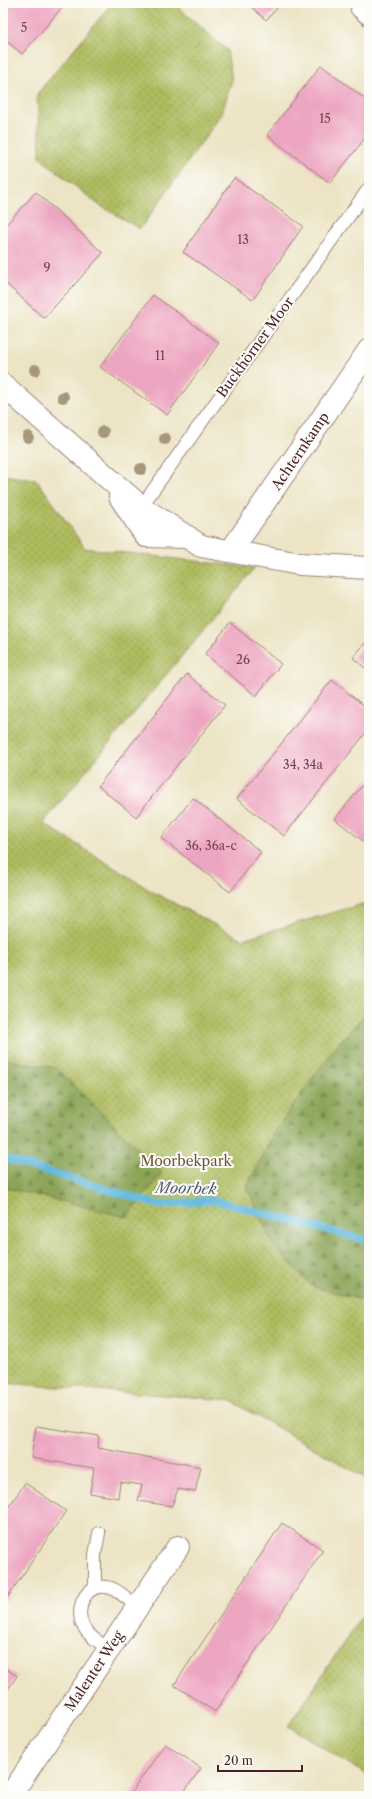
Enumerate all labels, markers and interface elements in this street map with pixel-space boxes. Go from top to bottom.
house number: 5 [21,20,27,35]
house number: 15 [319,111,331,126]
house number: 13 [237,232,249,247]
house number: 9 [43,260,51,275]
street label: Buckhörner Moor [212,293,298,401]
house number: 11 [155,348,165,363]
street label: Achternkamp [267,408,333,494]
house number: 26 [236,652,250,667]
house number: 34, 34a [283,757,324,772]
house number: 36, 36a-c [185,838,237,853]
park label: Moorbekpark [140,1152,233,1170]
water label: Moorbek [153,1178,217,1198]
street label: Malenter Weg [60,1627,128,1715]
scale bar [218,1747,302,1773]
text: 20 m [224,1753,253,1768]

